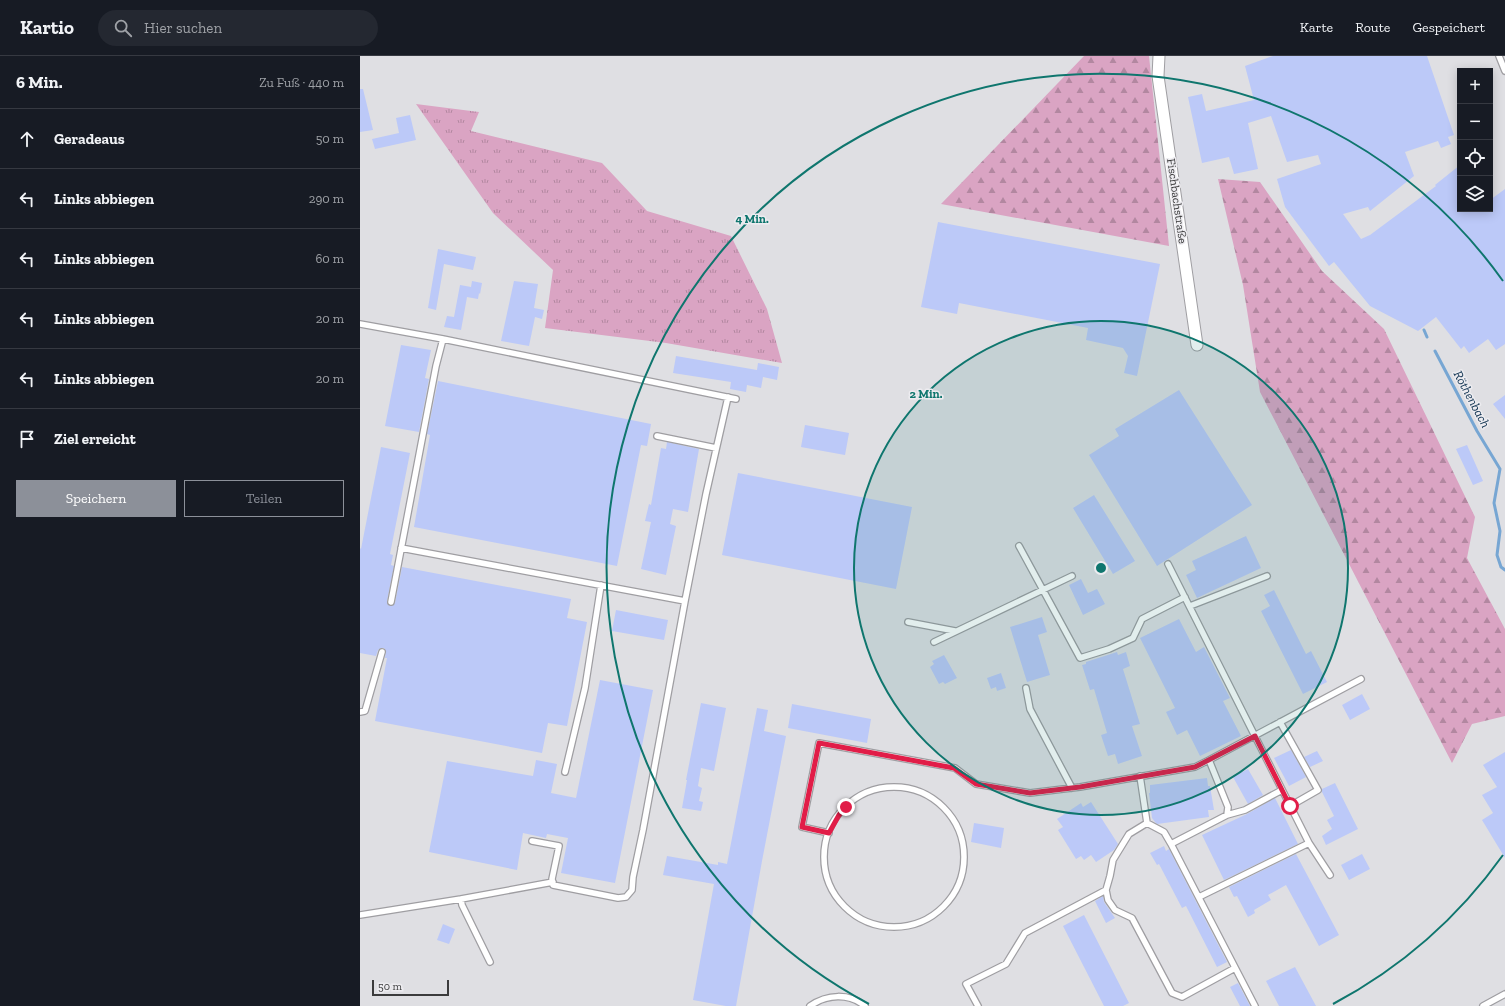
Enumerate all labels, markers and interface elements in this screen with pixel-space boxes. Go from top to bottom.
search box [98,10,378,46]
text: Kartio [20,16,74,39]
icon: search [112,17,134,39]
text: Hier suchen [144,19,222,37]
text: Karte [1300,19,1333,36]
text: Route [1355,19,1390,36]
text: Gespeichert [1412,19,1485,36]
map controls [1457,68,1493,212]
button: + [1457,68,1493,104]
text: 6 Min. [16,72,63,92]
text: Zu Fuß · 440 m [259,75,344,90]
button: − [1457,104,1493,140]
icon: ahead [16,128,38,150]
text: Geradeaus [54,130,125,148]
text: 50 m [316,131,344,146]
button: locate [1457,140,1493,176]
street label: Fischbachstraße [1164,157,1190,245]
button: layers [1457,176,1493,212]
icon: left [16,188,38,210]
text: Links abbiegen [54,190,154,208]
text: 290 m [309,191,344,206]
text: 4 Min. [735,212,769,226]
icon: left [16,248,38,270]
text: Links abbiegen [54,250,154,268]
text: 60 m [315,251,344,266]
icon: left [16,308,38,330]
text: Links abbiegen [54,310,154,328]
text: 20 m [316,311,344,326]
icon: left [16,368,38,390]
water label: Röthenbach [1451,368,1494,431]
text: Links abbiegen [54,370,154,388]
text: 20 m [316,371,344,386]
text: 2 Min. [910,387,943,401]
icon: arrive [16,428,38,450]
text: Ziel erreicht [54,430,136,448]
button: Speichern [16,480,176,517]
button: Teilen [184,480,344,517]
centre of rings [1094,561,1108,575]
route start [1281,797,1299,815]
route end [837,798,855,816]
scale bar [372,978,449,997]
text: 50 m [378,980,402,993]

